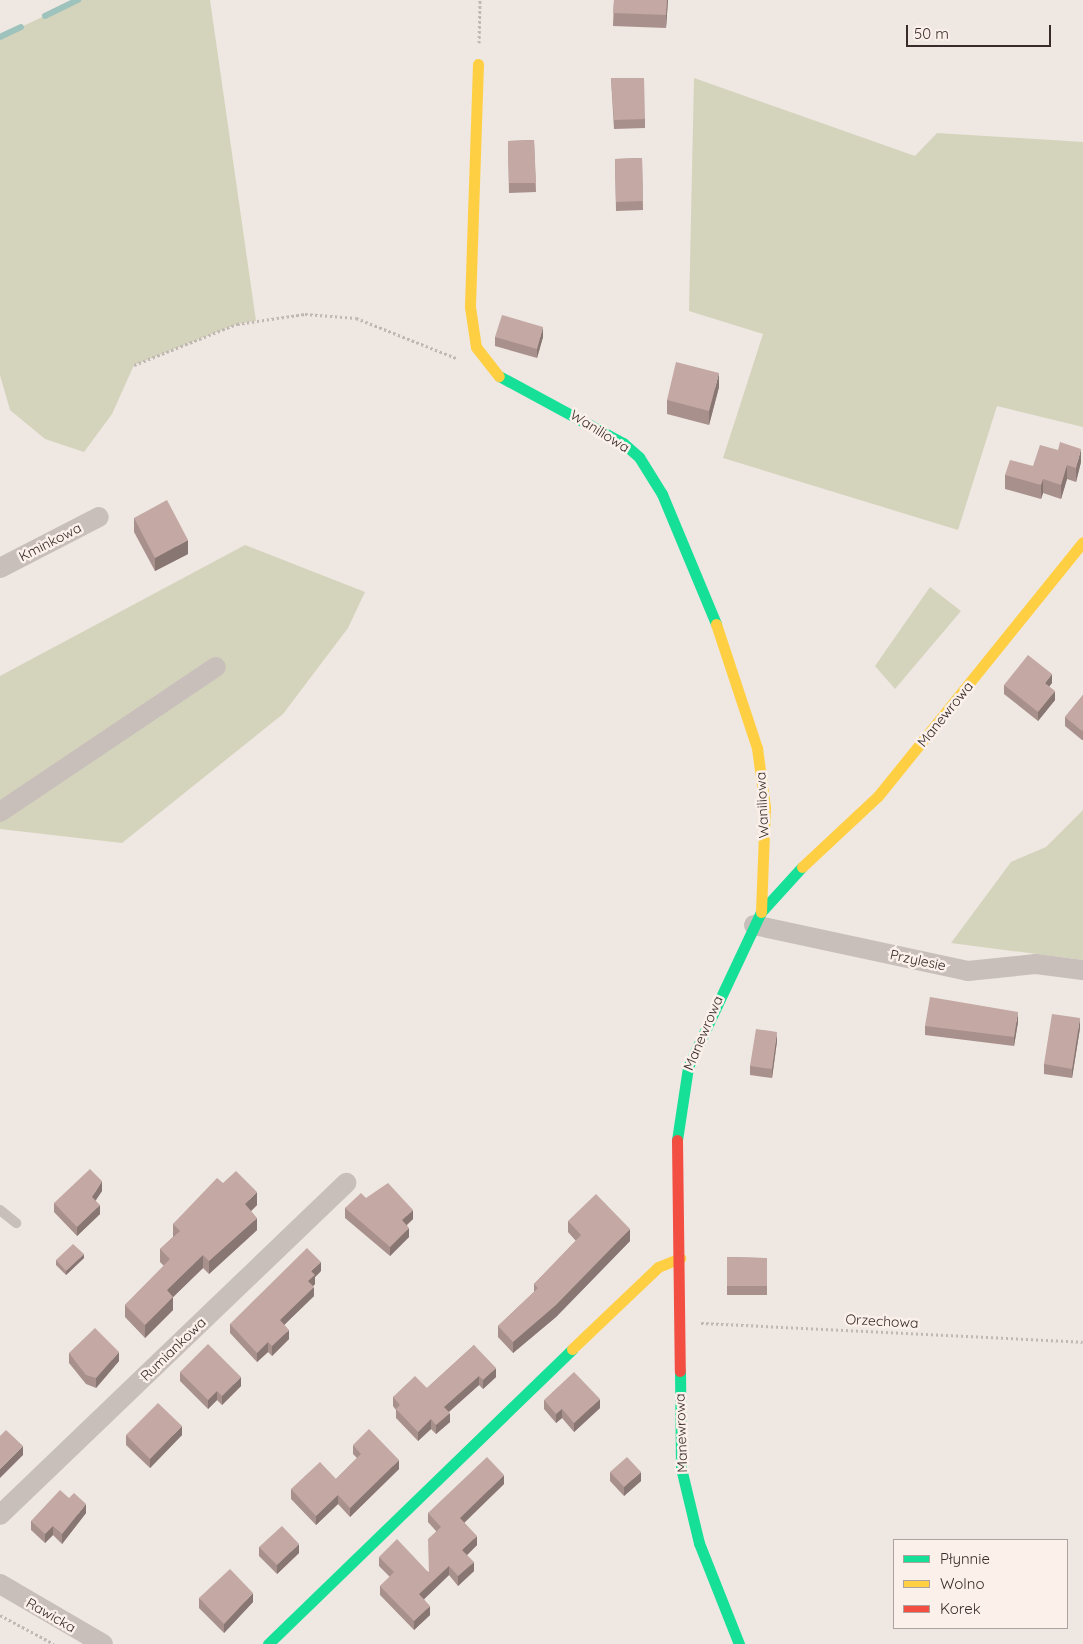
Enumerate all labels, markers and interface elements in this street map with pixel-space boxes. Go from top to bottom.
scale bar [908,15,1053,47]
text: 50 m [914,24,949,43]
street label: Waniliowa [567,406,633,456]
street label: Kminkowa [16,519,84,565]
street label: Manewrowa [914,678,976,750]
street label: Waniliowa [752,771,772,839]
street label: Przylesie [888,946,948,974]
street label: Manewrowa [680,993,726,1073]
street label: Orzechowa [845,1311,919,1331]
street label: Rumiankowa [137,1314,209,1384]
street label: Manewrowa [671,1393,691,1473]
legend [893,1539,1068,1629]
text: Płynnie [940,1549,990,1568]
text: Wolno [940,1574,985,1593]
street label: Rawicka [23,1594,79,1636]
text: Korek [940,1599,981,1618]

